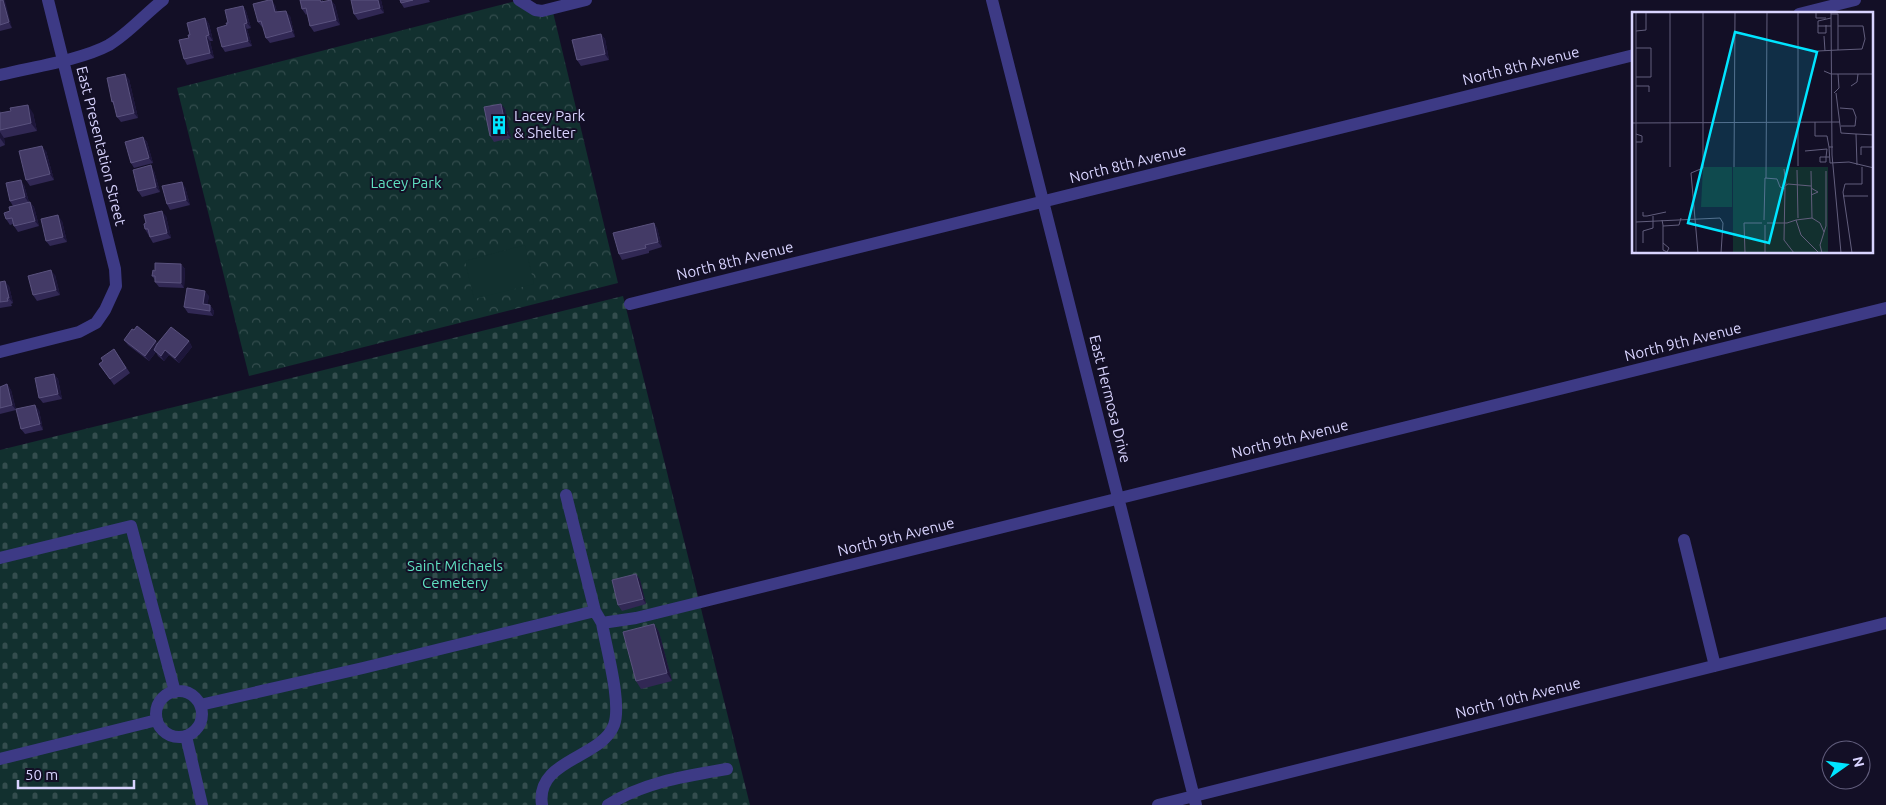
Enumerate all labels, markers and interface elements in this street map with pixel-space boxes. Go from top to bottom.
inset map [1632,12,1874,254]
street label: North 8th Avenue [1461,43,1581,88]
street label: East Presentation Street [73,64,130,228]
place label: Lacey Park & Shelter [514,107,585,141]
building icon: Lacey Park & Shelter [488,114,510,136]
street label: North 8th Avenue [1068,141,1188,186]
park label: Lacey Park [370,174,442,191]
street label: North 8th Avenue [675,238,795,283]
street label: North 9th Avenue [1623,319,1743,364]
street label: East Hermosa Drive [1086,333,1135,465]
street label: North 9th Avenue [1230,416,1350,461]
street label: North 9th Avenue [836,514,956,559]
park label: Saint Michaels Cemetery [407,557,503,591]
street label: North 10th Avenue [1454,674,1582,721]
north arrow [1821,740,1871,790]
text: N [1850,755,1868,769]
scale bar [18,758,134,790]
text: 50 m [25,766,58,783]

